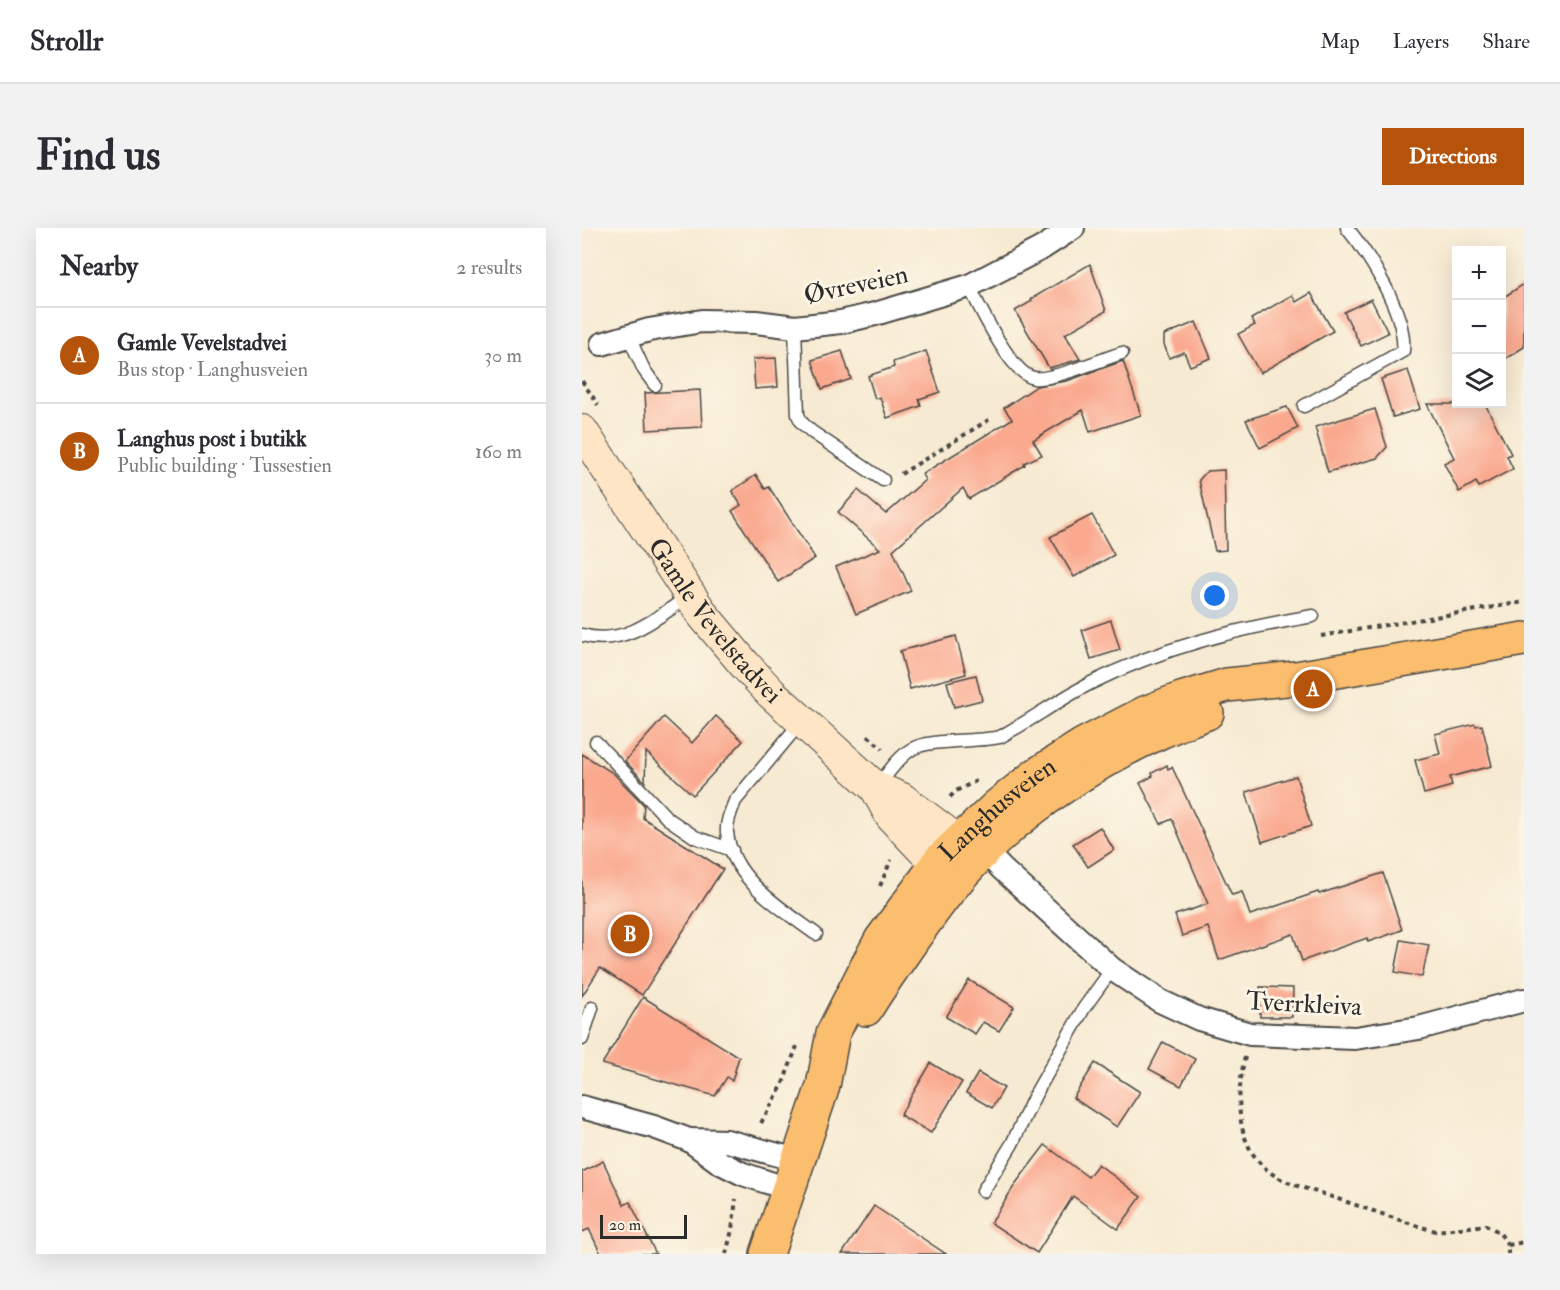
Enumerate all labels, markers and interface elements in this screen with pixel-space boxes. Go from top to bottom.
text: Strollr [30,24,103,59]
text: Map [1320,28,1360,55]
text: Layers [1393,28,1449,55]
text: Share [1482,28,1530,55]
button: Directions [1382,128,1524,185]
text: Find us [36,130,160,182]
map controls [1452,246,1506,408]
button: + [1452,246,1506,300]
text: Nearby [60,251,138,283]
text: 2 results [456,255,522,280]
street label: Øvreveien [801,258,911,312]
button: − [1452,300,1506,354]
text: Gamle Vevelstadvei [117,329,287,357]
text: A [73,343,86,368]
text: 30 m [484,343,522,368]
button: layers [1452,354,1506,408]
text: Bus stop · Langhusveien [117,357,308,382]
text: Langhus post i butikk [117,425,307,453]
text: B [73,439,86,464]
text: 160 m [475,439,522,464]
text: Public building · Tussestien [117,453,332,478]
street label: Gamle Vevelstadvei [641,532,788,711]
your location [1200,581,1229,610]
pin: A [1294,666,1332,712]
street label: Langhusveien [932,750,1062,868]
pin: B [610,912,650,956]
street label: Tverrkleiva [1245,985,1363,1023]
scale bar [600,1212,687,1240]
text: 20 m [609,1215,641,1235]

